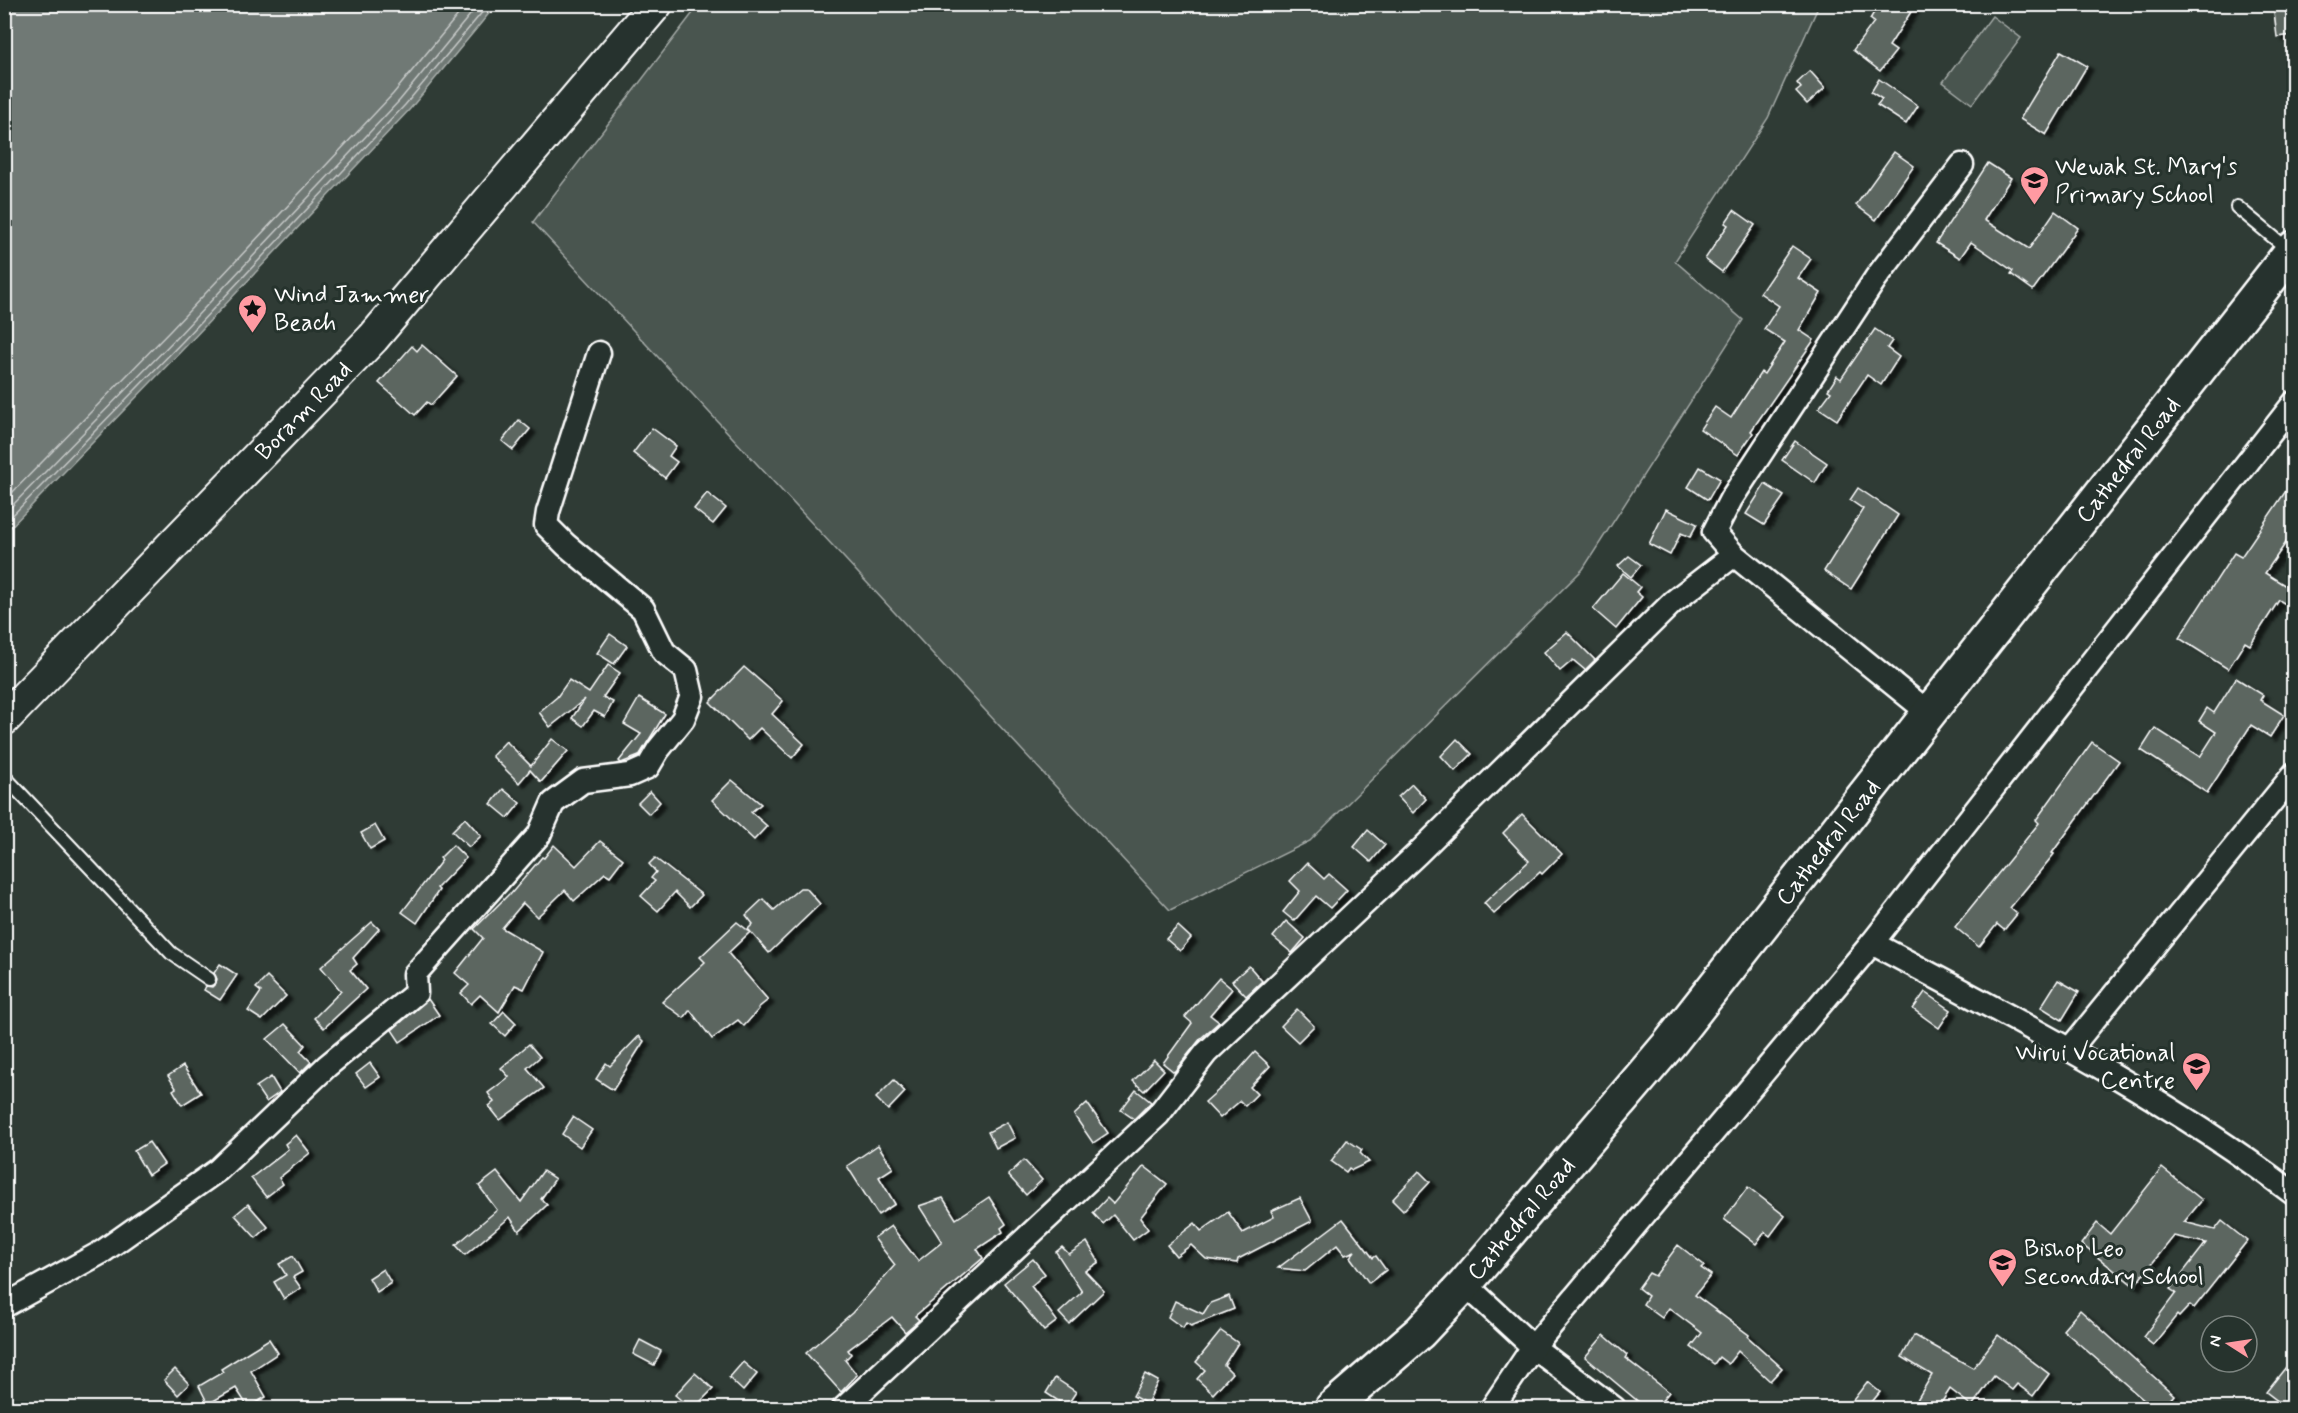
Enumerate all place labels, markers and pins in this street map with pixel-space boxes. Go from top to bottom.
place label: Wewak St. Mary's Primary School [2055,152,2238,211]
school or university icon: Wewak St. Mary's Primary School [2018,164,2050,206]
place label: Wind Jammer Beach [274,280,429,339]
place icon: Wind Jammer Beach [237,292,269,334]
place label: Wirui Vocational Centre [2015,1038,2175,1097]
school or university icon: Wirui Vocational Centre [2180,1050,2212,1092]
place label: Bishop Leo Secondary School [2024,1234,2204,1293]
school or university icon: Bishop Leo Secondary School [1987,1246,2019,1288]

